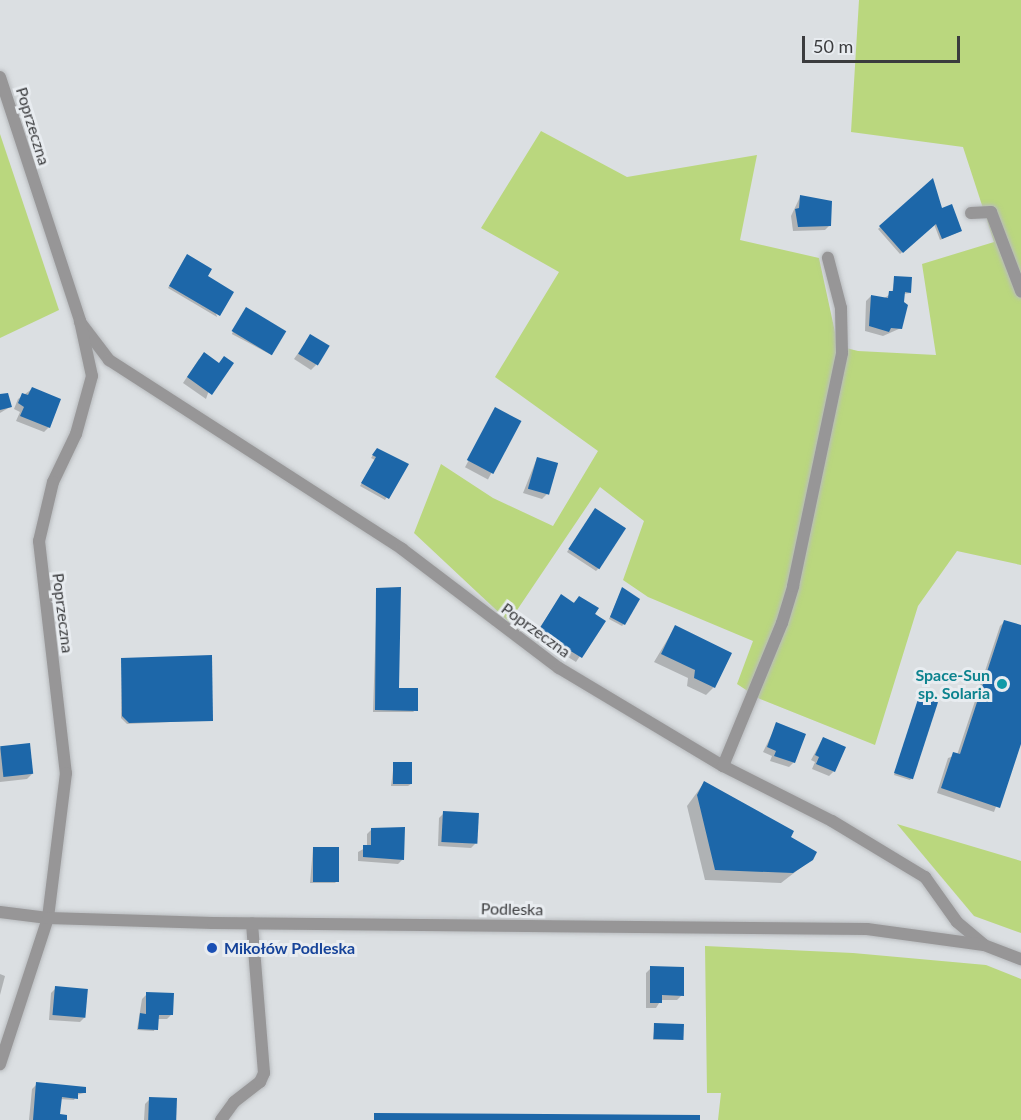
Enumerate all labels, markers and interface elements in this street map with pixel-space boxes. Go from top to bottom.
scale bar [805,24,962,62]
text: 50 m [813,35,853,57]
street label: Poprzeczna [12,85,54,167]
street label: Poprzeczna [49,572,77,654]
street label: Poprzeczna [498,599,574,661]
place label: Space-Sun sp. Solaria [915,665,990,703]
marker: Space-Sun sp. Solaria [995,677,1009,691]
street label: Podleska [481,899,543,919]
place label: Mikołów Podleska [224,938,355,958]
marker: Mikołów Podleska [205,941,219,955]

